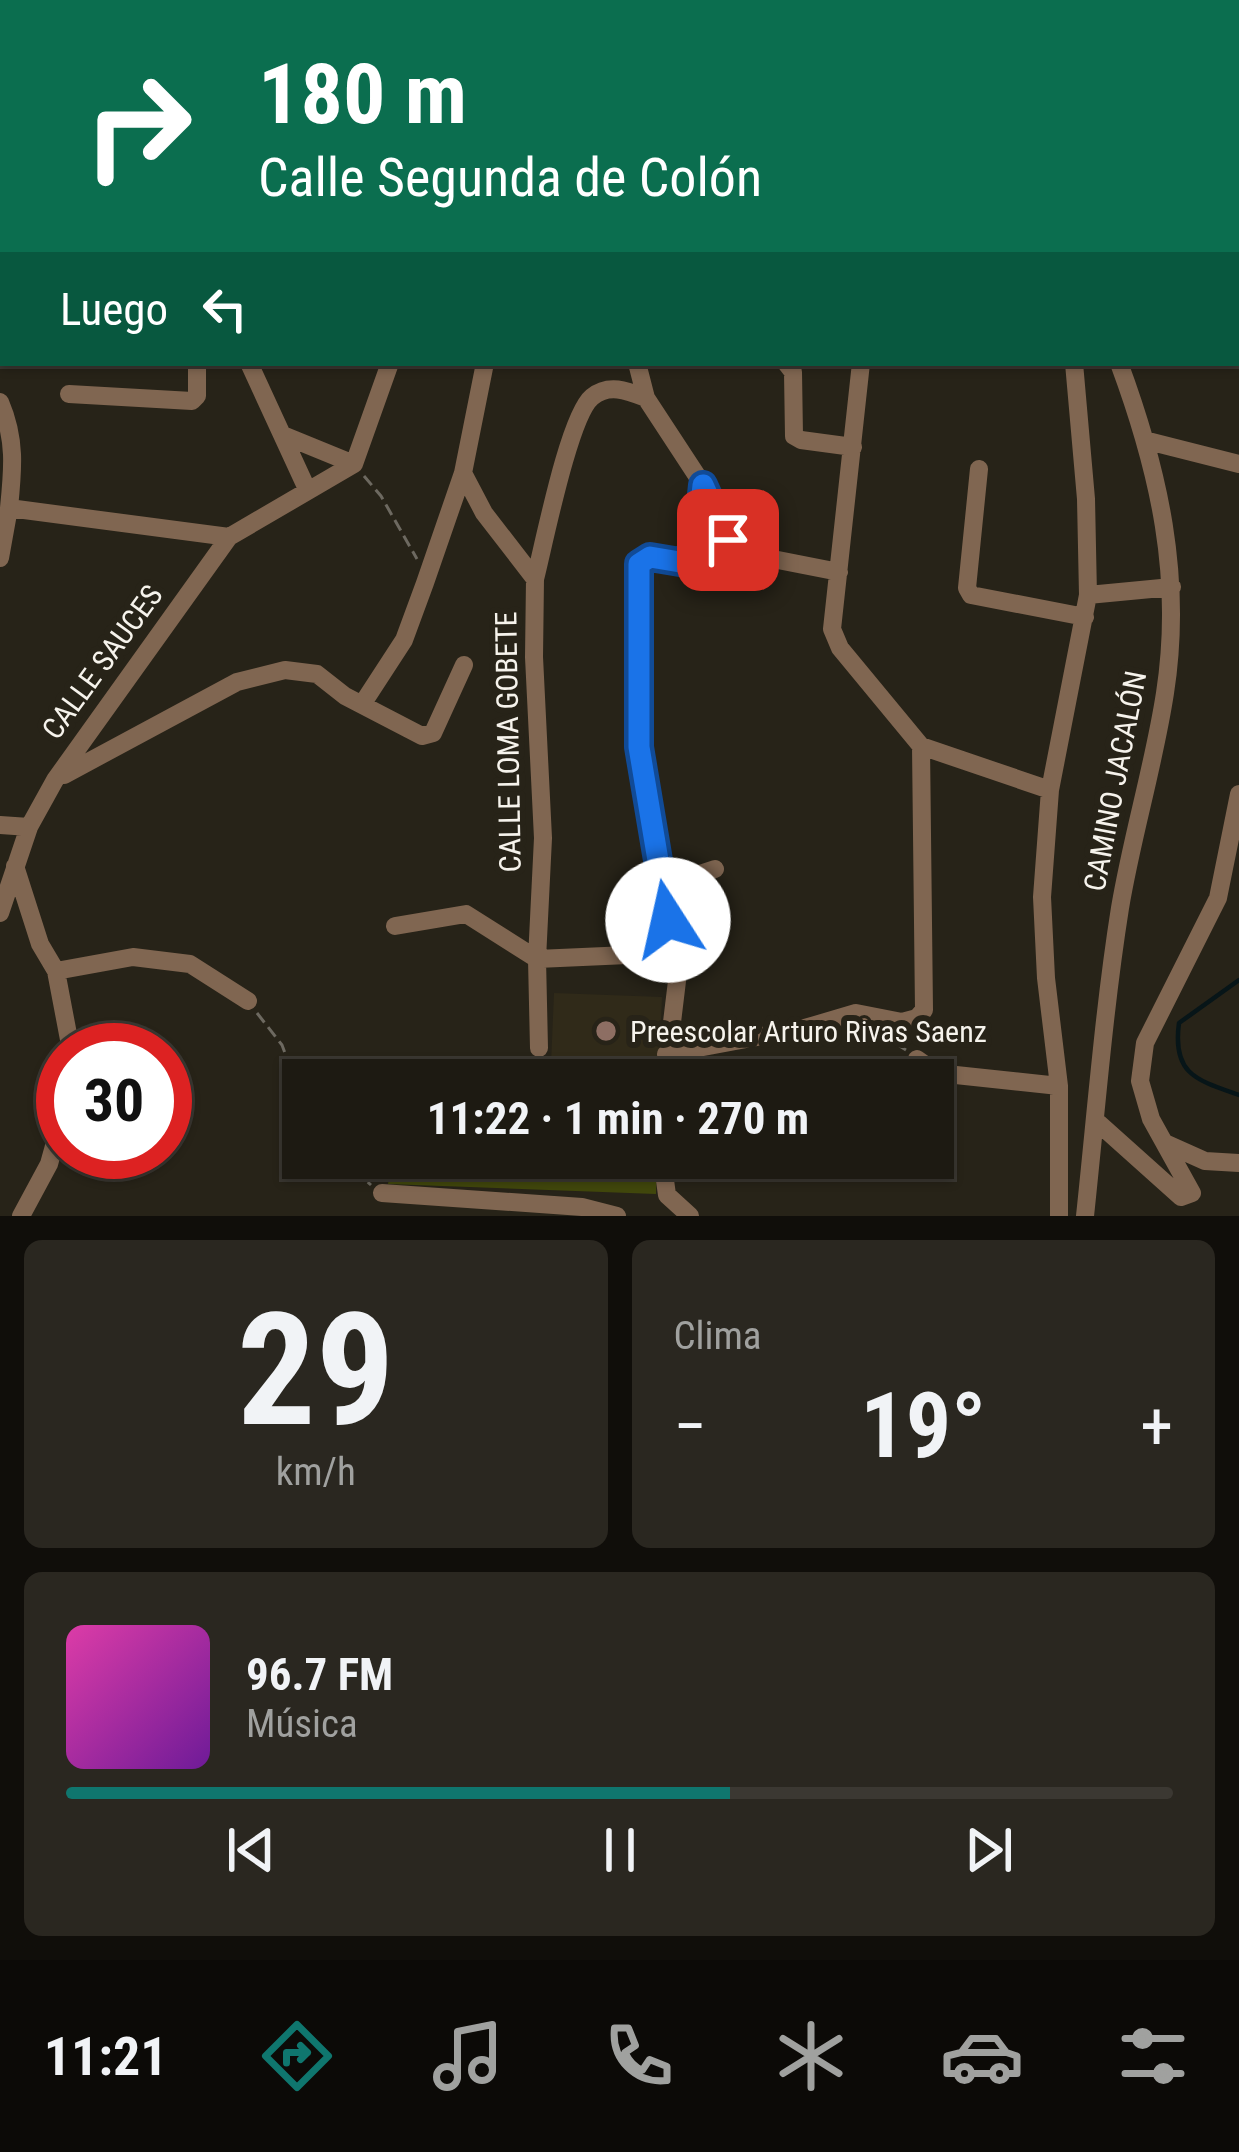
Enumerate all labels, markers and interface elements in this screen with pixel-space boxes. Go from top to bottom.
text: 180 m [258,45,467,144]
icon: right [60,48,216,204]
text: Calle Segunda de Colón [258,146,762,209]
icon: left [192,276,258,342]
text: Luego [60,283,168,336]
pin [677,489,779,591]
icon: arrive [695,507,761,573]
street label: CALLE SAUCES [34,578,170,746]
street label: CALLE LOMA GOBETE [488,611,528,873]
street label: CAMINO JACALÓN [1076,668,1154,894]
position arrow [605,857,731,983]
place label: Preescolar Arturo Rivas Saenz [630,1014,987,1049]
marker: Preescolar Arturo Rivas Saenz [593,1018,619,1044]
speed limit sign: 30 [36,1023,192,1179]
text: 11:22 · 1 min · 270 m [427,1092,809,1145]
text: 29 [237,1279,395,1462]
text: Clima [674,1313,762,1359]
text: 19° [860,1374,986,1479]
text: − [674,1388,707,1465]
text: + [1140,1388,1173,1465]
text: km/h [276,1449,356,1495]
text: 96.7 FM [246,1648,393,1701]
text: Música [246,1701,358,1747]
icon: previous [218,1817,284,1883]
icon: pause [587,1817,653,1883]
icon: next [956,1817,1022,1883]
icon: directions [255,2014,339,2098]
icon: music [426,2014,510,2098]
icon: phone [597,2014,681,2098]
icon: climate [769,2014,853,2098]
icon: car [940,2014,1024,2098]
icon: filters [1111,2014,1195,2098]
text: 11:21 [44,2025,168,2088]

